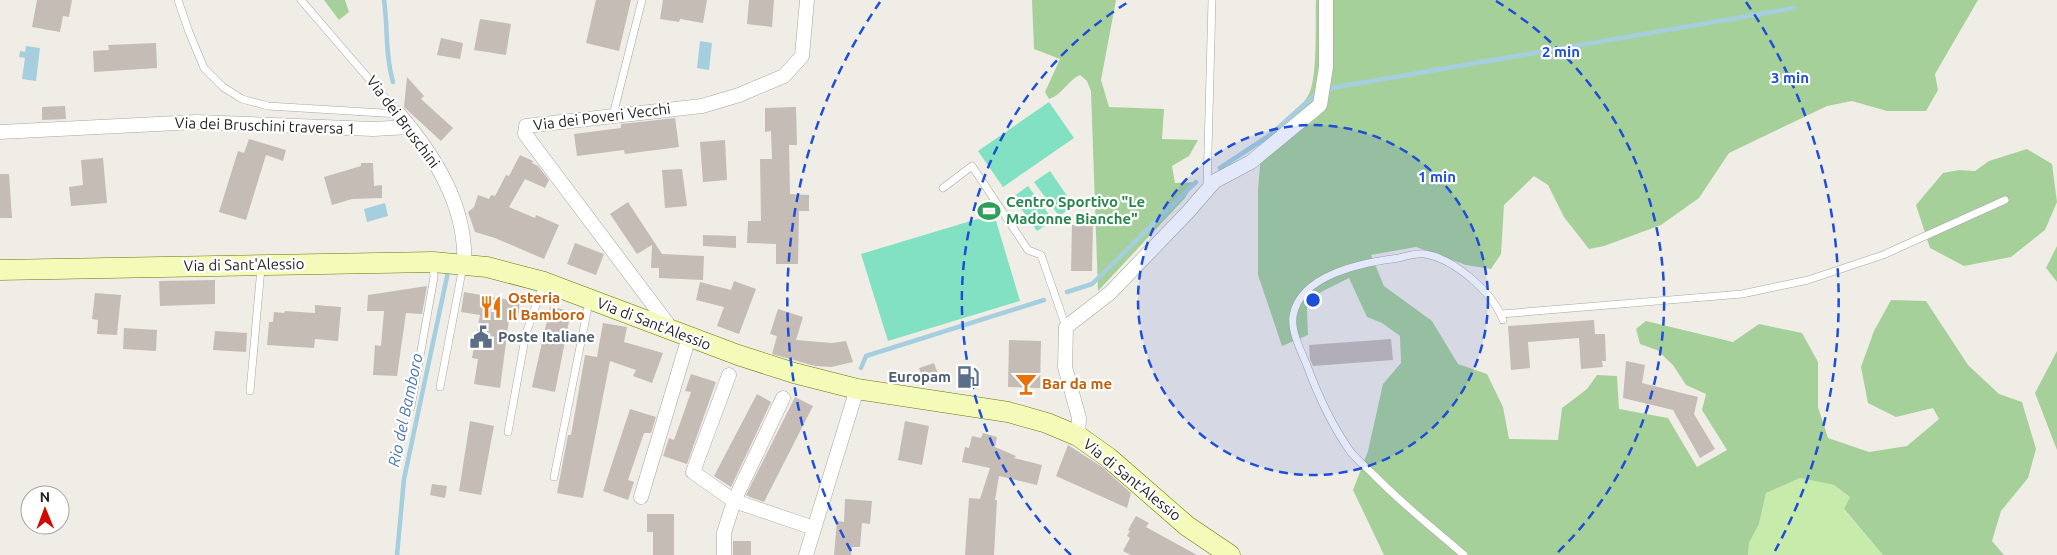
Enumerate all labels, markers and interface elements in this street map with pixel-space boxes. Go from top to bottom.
text: 2 min [1542,43,1580,60]
text: 3 min [1771,69,1809,86]
street label: Via dei Bruschini [363,72,443,171]
street label: Via dei Poveri Vecchi [532,100,672,133]
street label: Via dei Bruschini traversa 1 [174,114,356,137]
text: 1 min [1418,168,1456,185]
place label: Centro Sportivo "Le Madonne Bianche" [1006,193,1145,227]
sports icon: Centro Sportivo "Le Madonne Bianche" [976,198,1002,224]
street label: Via di Sant'Alessio [183,255,305,274]
place label: Osteria Il Bamboro [508,289,585,323]
centre of rings [1304,291,1322,309]
restaurant icon: Osteria Il Bamboro [478,294,504,320]
street label: Via di Sant'Alessio [595,294,714,353]
public building icon: Poste Italiane [468,324,494,350]
place label: Poste Italiane [498,328,595,345]
water label: Rio del Bamboro [384,351,426,468]
fuel station icon: Europam [955,364,981,390]
place label: Europam [888,368,951,385]
bar icon: Bar da me [1013,371,1039,397]
place label: Bar da me [1042,375,1112,392]
street label: Via di Sant'Alessio [1080,435,1185,524]
north arrow [20,485,70,535]
text: N [39,489,50,505]

